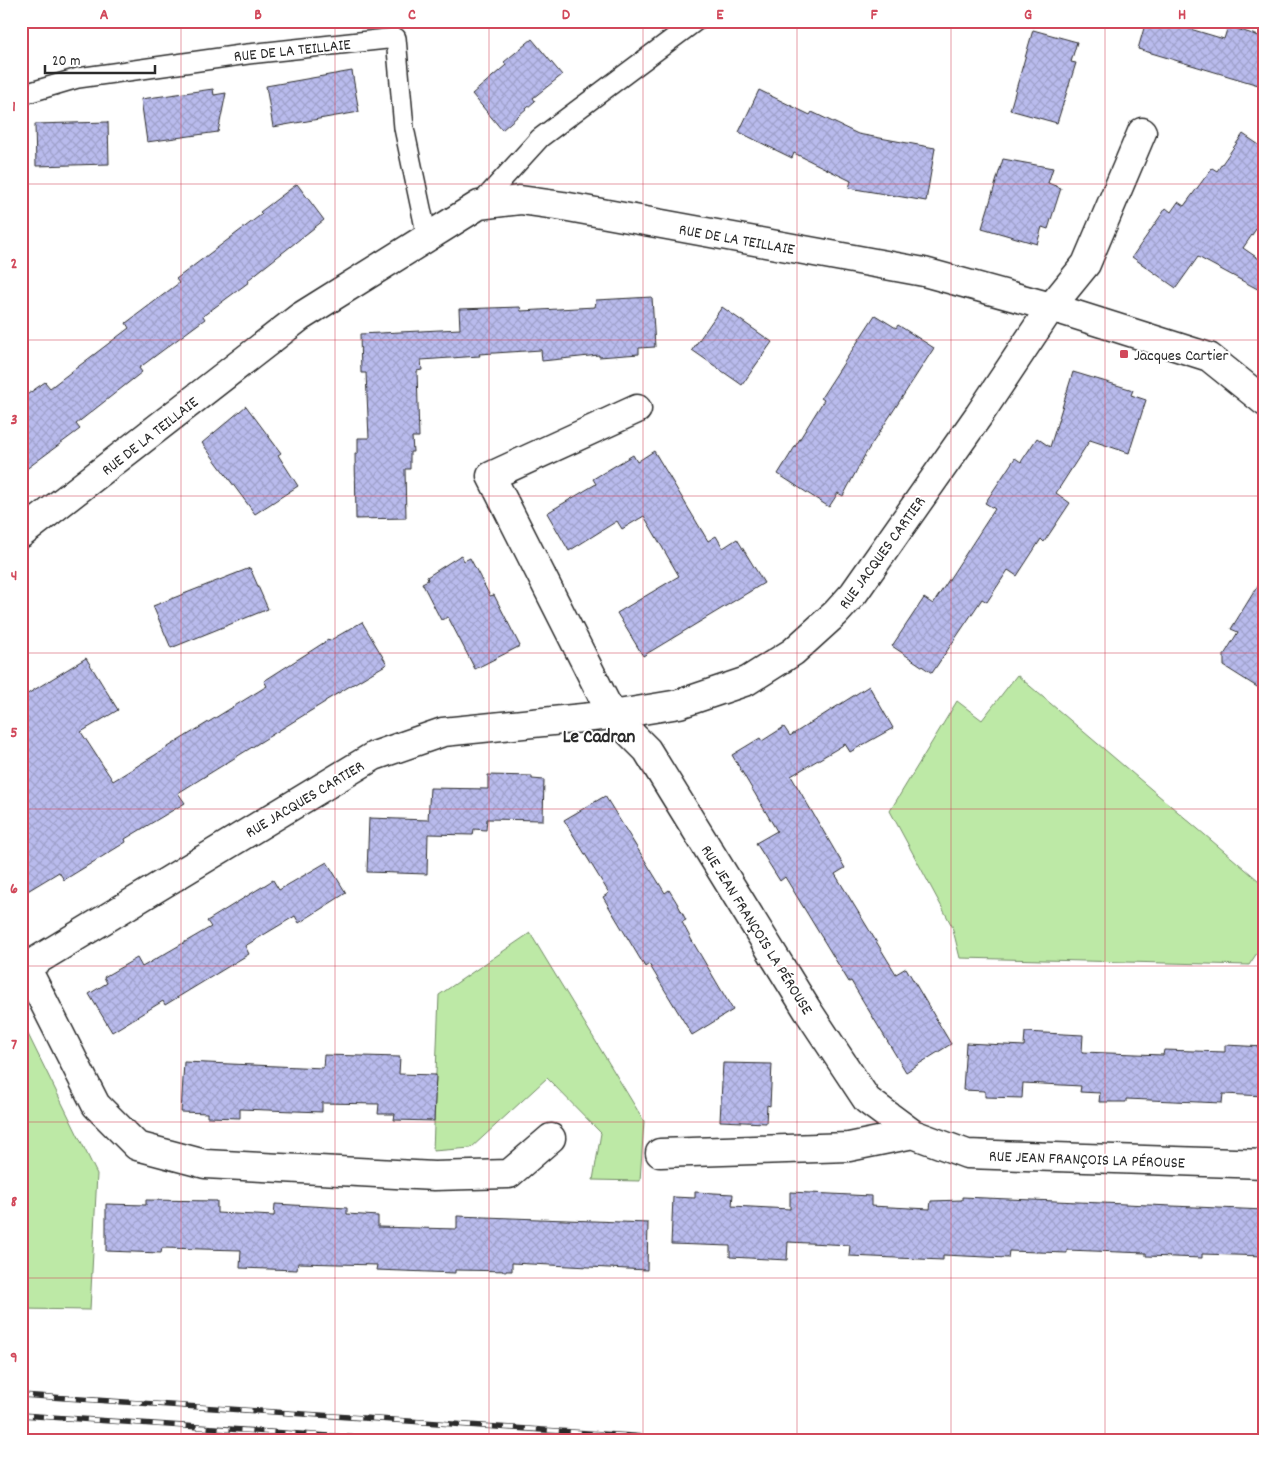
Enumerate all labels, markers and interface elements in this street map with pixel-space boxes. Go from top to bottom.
text: A [100,4,109,27]
text: B [254,4,262,27]
text: C [408,4,416,27]
text: D [562,4,571,27]
text: E [716,4,724,27]
text: F [870,4,878,27]
text: G [1024,4,1032,27]
text: H [1178,4,1186,27]
street label: RUE DE LA TEILLAIE [233,34,352,69]
scale bar [45,42,155,74]
text: 20 m [52,51,80,73]
text: 1 [12,96,16,119]
street label: RUE DE LA TEILLAIE [677,219,797,262]
text: 2 [11,253,18,276]
place label: Jacques Cartier [1134,345,1228,368]
marker: Jacques Cartier [1118,348,1130,360]
street label: RUE DE LA TEILLAIE [97,391,204,482]
text: 3 [10,409,18,432]
street label: RUE JACQUES CARTIER [834,492,932,615]
text: 4 [11,565,17,588]
text: 5 [10,722,18,745]
district label: Le Cadran [563,725,635,752]
street label: RUE JACQUES CARTIER [242,755,369,845]
street label: RUE JEAN FRANÇOIS LA PÉROUSE [694,841,818,1020]
text: 6 [10,878,18,901]
text: 7 [11,1034,17,1057]
street label: RUE JEAN FRANÇOIS LA PÉROUSE [988,1146,1186,1175]
text: 8 [11,1191,18,1214]
text: 9 [10,1347,18,1370]

